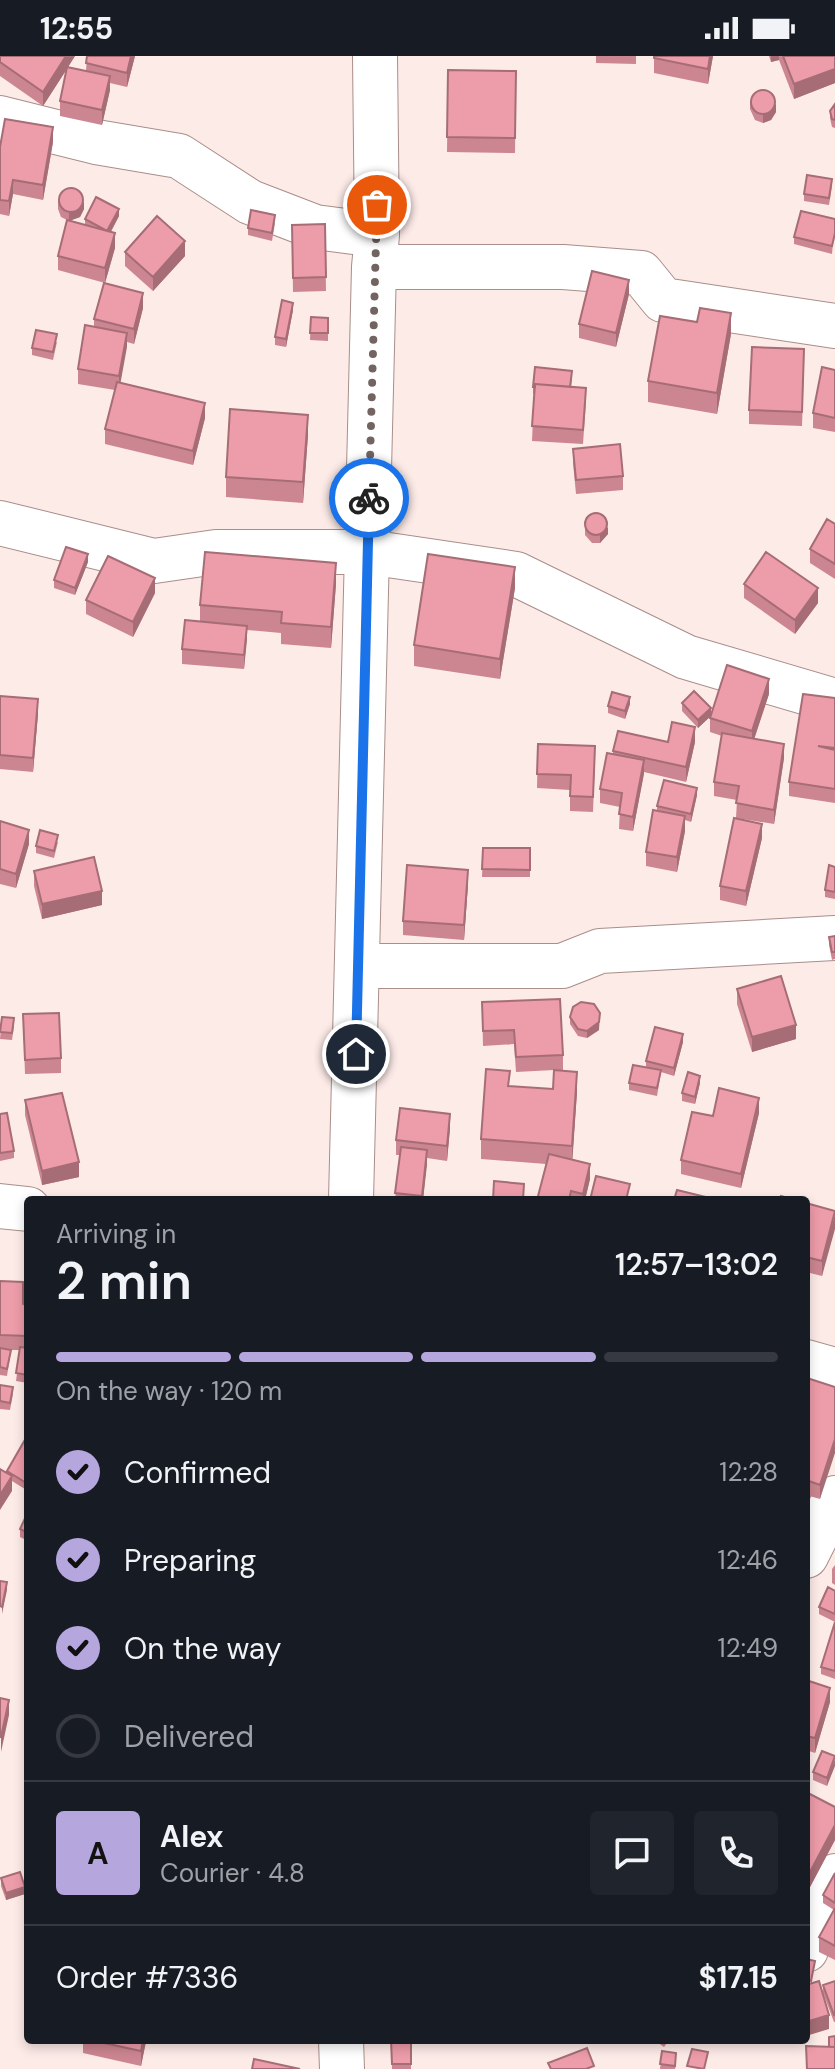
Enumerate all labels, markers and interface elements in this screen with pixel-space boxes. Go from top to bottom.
text: 12:55 [40,9,113,48]
pin [343,171,411,239]
icon: bag [355,183,399,227]
courier [329,458,409,538]
icon: bike [347,476,391,520]
pin [322,1020,390,1088]
icon: home [334,1032,378,1076]
text: Arriving in [56,1217,176,1251]
text: 12:57–13:02 [615,1245,778,1284]
text: 2 min [56,1247,192,1315]
text: On the way · 120 m [56,1374,282,1408]
icon: check [56,1450,100,1494]
text: Confirmed [124,1453,271,1492]
text: 12:28 [719,1455,778,1489]
icon: check [56,1538,100,1582]
text: Preparing [124,1541,256,1580]
text: 12:46 [718,1543,778,1577]
icon: check [56,1626,100,1670]
text: On the way [124,1629,281,1668]
text: 12:49 [718,1631,778,1665]
text: Delivered [124,1717,254,1756]
button: chat [590,1811,674,1895]
button: phone [694,1811,778,1895]
text: Alex [160,1817,223,1856]
text: A [87,1834,109,1873]
text: Courier · 4.8 [160,1856,305,1890]
text: Order #7336 [56,1958,238,1997]
text: $17.15 [698,1958,778,1997]

